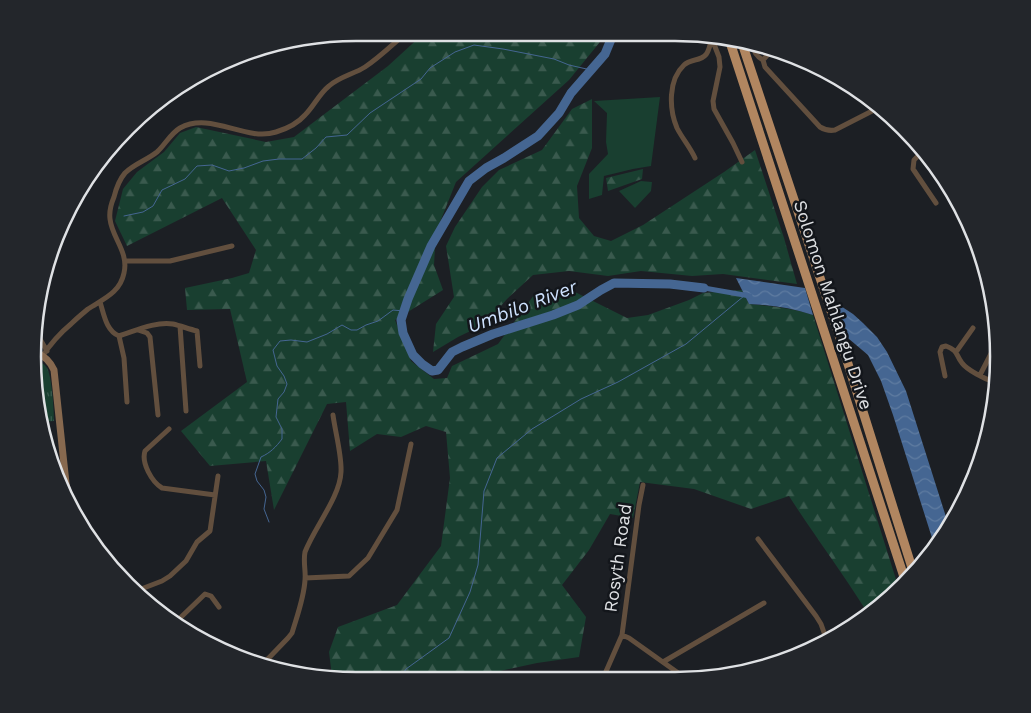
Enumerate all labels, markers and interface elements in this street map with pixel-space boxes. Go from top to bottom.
street label: Solomon Mahlangu Drive [790,198,877,412]
water label: Umbilo River [464,275,581,338]
street label: Rosyth Road [599,502,636,614]

